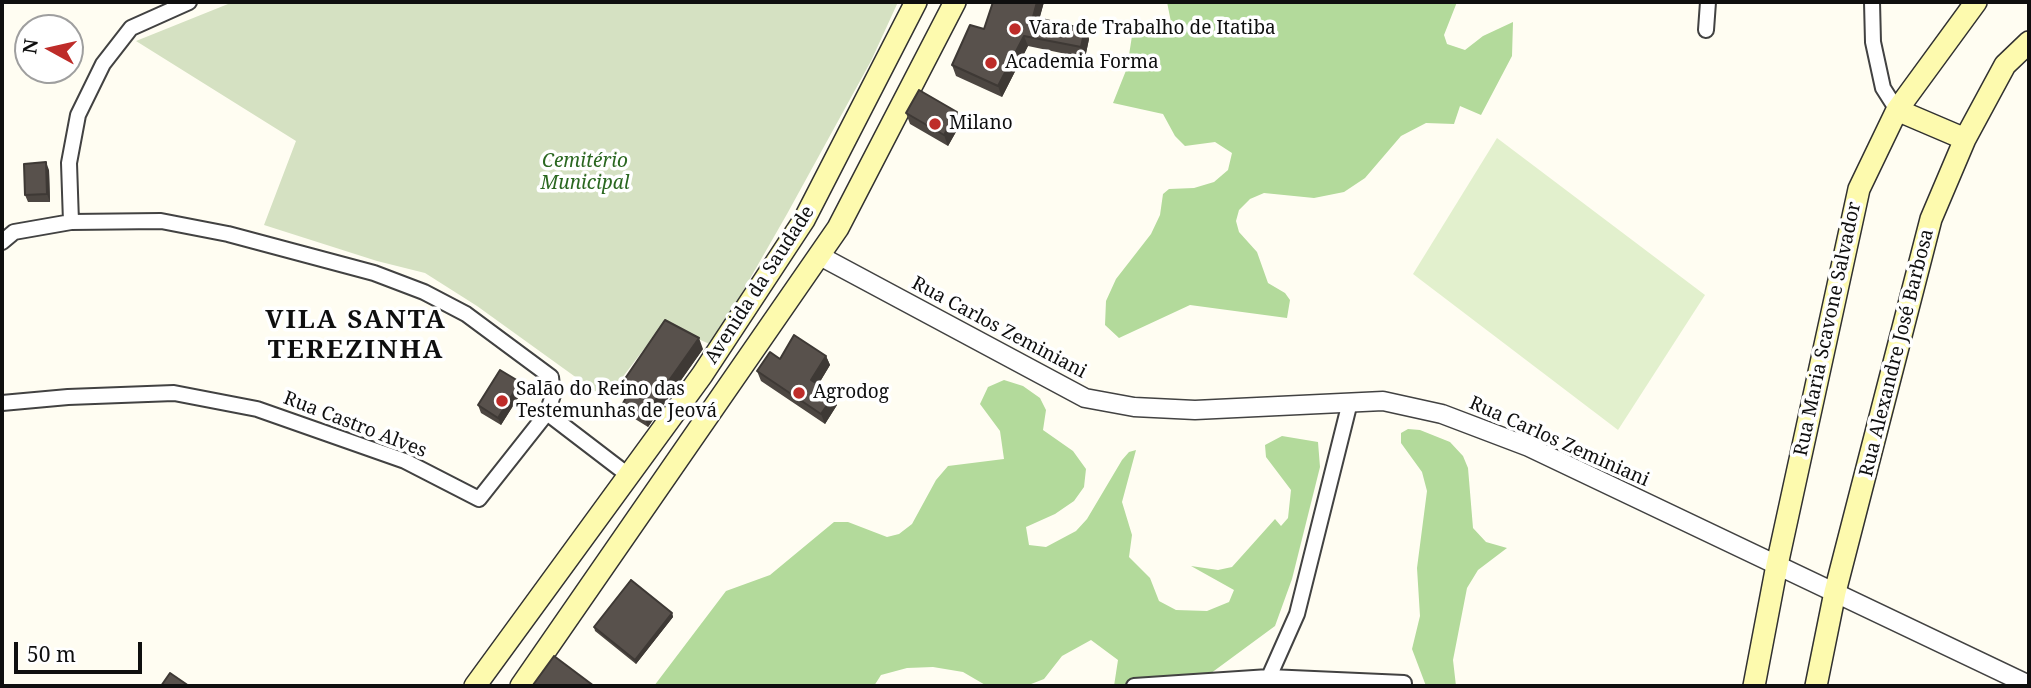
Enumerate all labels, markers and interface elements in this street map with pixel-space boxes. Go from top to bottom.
north arrow [14,14,84,84]
place label: Vara de Trabalho de Itatiba [1029,18,1276,40]
marker: Vara de Trabalho de Itatiba [1007,21,1023,37]
text: N [16,37,44,56]
place label: Academia Forma [1005,52,1159,74]
marker: Academia Forma [983,55,999,71]
place label: Milano [949,113,1013,135]
marker: Milano [927,116,943,132]
park label: Cemitério Municipal [540,151,630,195]
street label: Rua Maria Scavone Salvador [1790,200,1866,458]
street label: Avenida da Saudade [700,202,820,368]
street label: Rua Alexandre José Barbosa [1855,227,1939,479]
street label: Rua Carlos Zeminiani [908,272,1090,384]
district label: VILA SANTA TEREZINHA [266,305,446,366]
place label: Salão do Reino das Testemunhas de Jeová [516,379,717,423]
place label: Agrodog [813,382,889,404]
marker: Agrodog [791,385,807,401]
street label: Rua Castro Alves [280,387,430,463]
street label: Rua Carlos Zeminiani [1465,392,1653,492]
marker: Salão do Reino das Testemunhas de Jeová [494,393,510,409]
scale bar [18,628,145,672]
text: 50 m [27,640,76,668]

